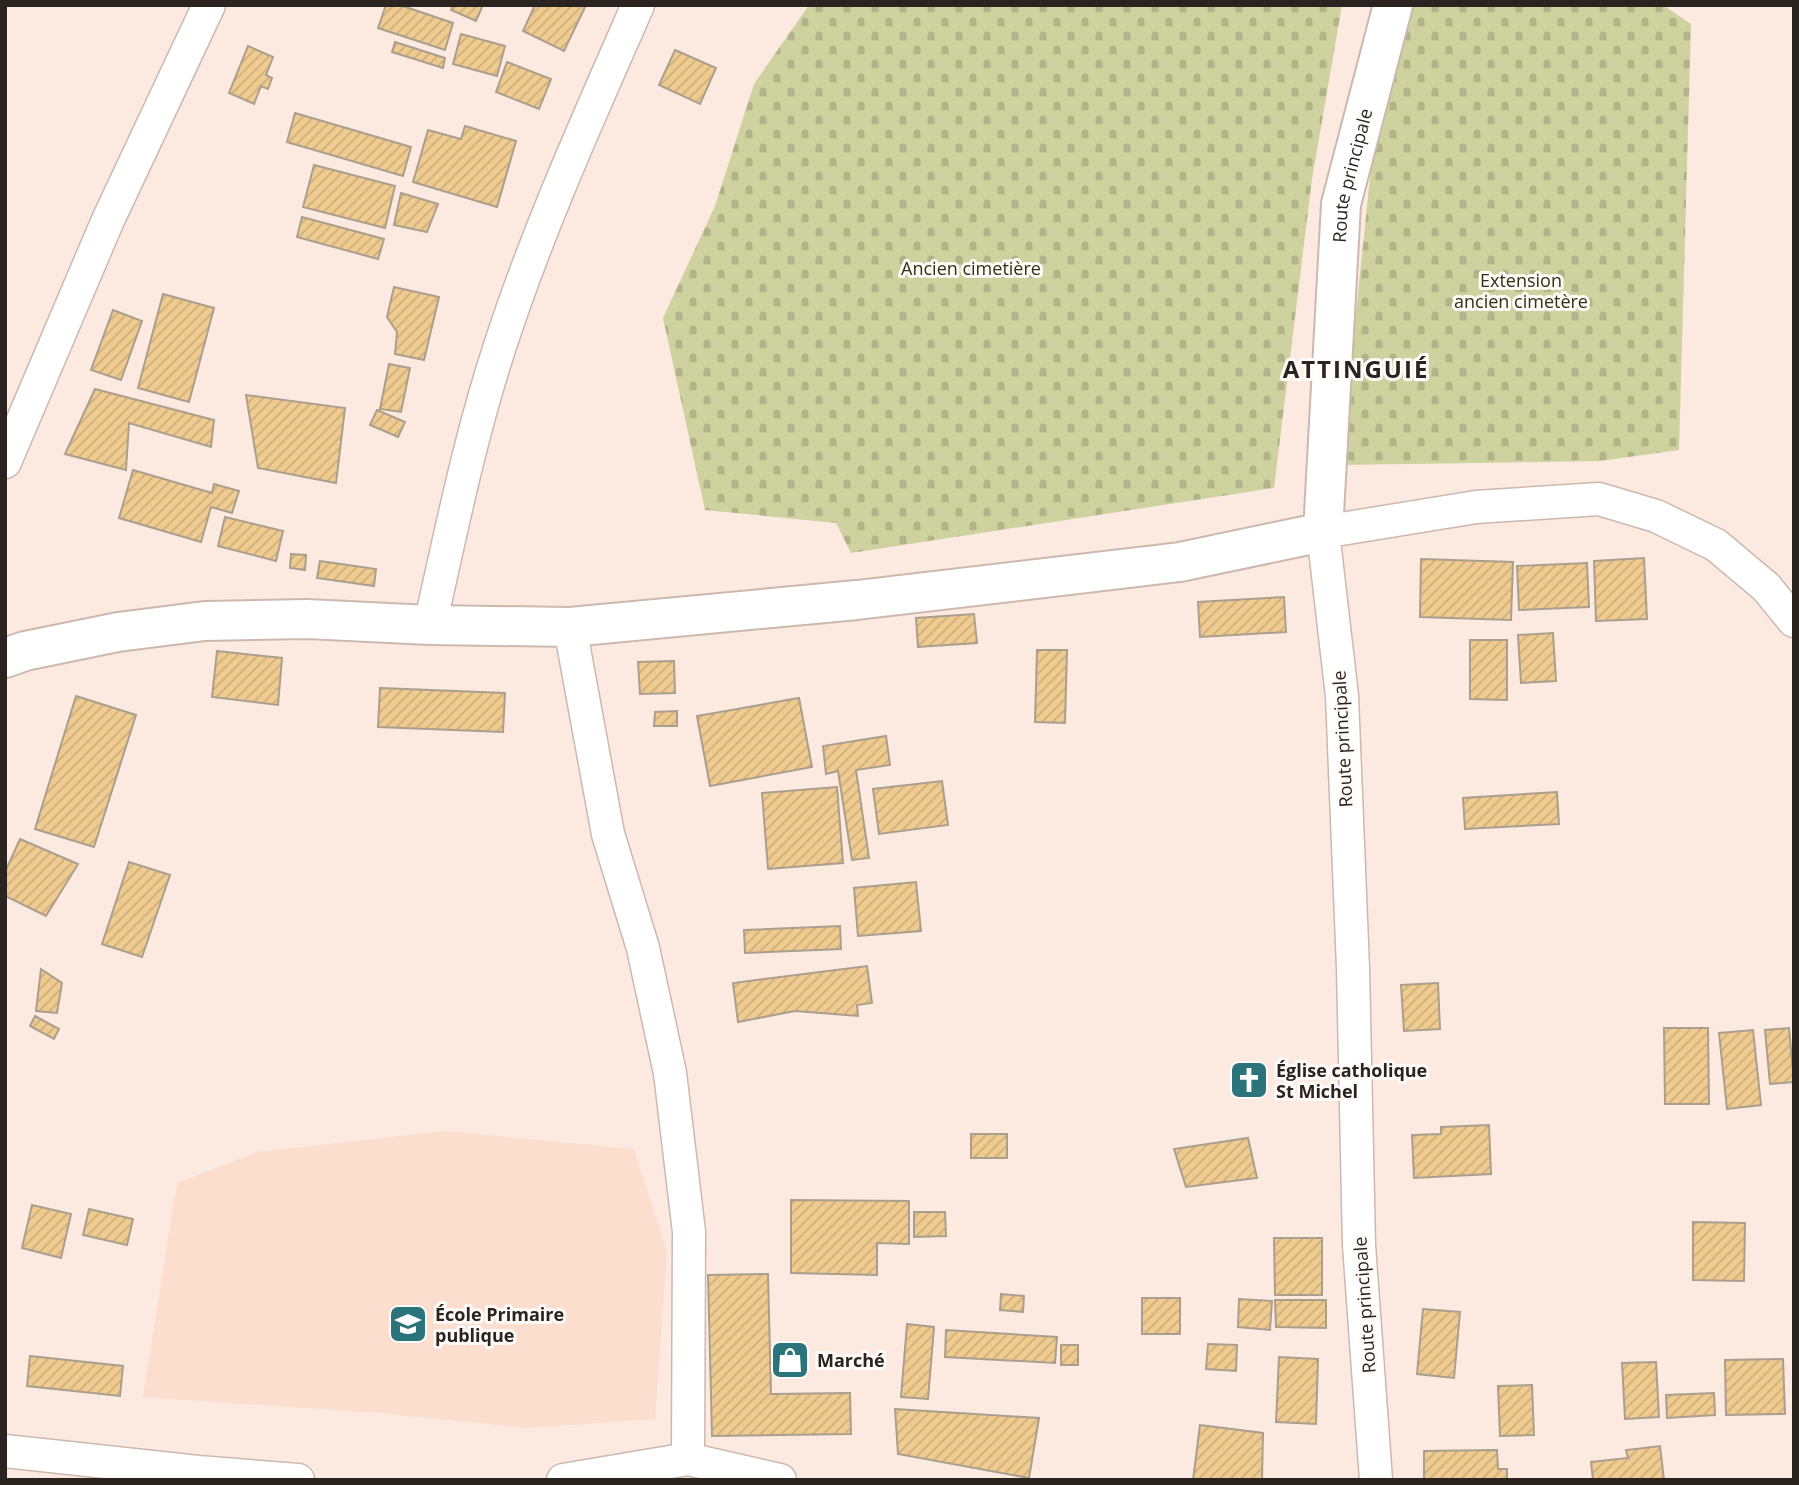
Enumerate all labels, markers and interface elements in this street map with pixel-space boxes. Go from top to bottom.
street label: Route principale [1327,106,1377,243]
park label: Ancien cimetière [901,256,1041,280]
park label: Extension ancien cimetère [1454,268,1588,313]
district label: ATTINGUIÉ [1283,352,1429,385]
street label: Route principale [1326,670,1358,808]
place label: Église catholique St Michel [1276,1058,1427,1103]
church icon: Église catholique St Michel [1228,1059,1270,1101]
street label: Route principale [1347,1236,1381,1374]
place label: École Primaire publique [435,1302,564,1347]
school or university icon: École Primaire publique [387,1303,429,1345]
shop icon: Marché [769,1339,811,1381]
place label: Marché [817,1348,885,1372]

